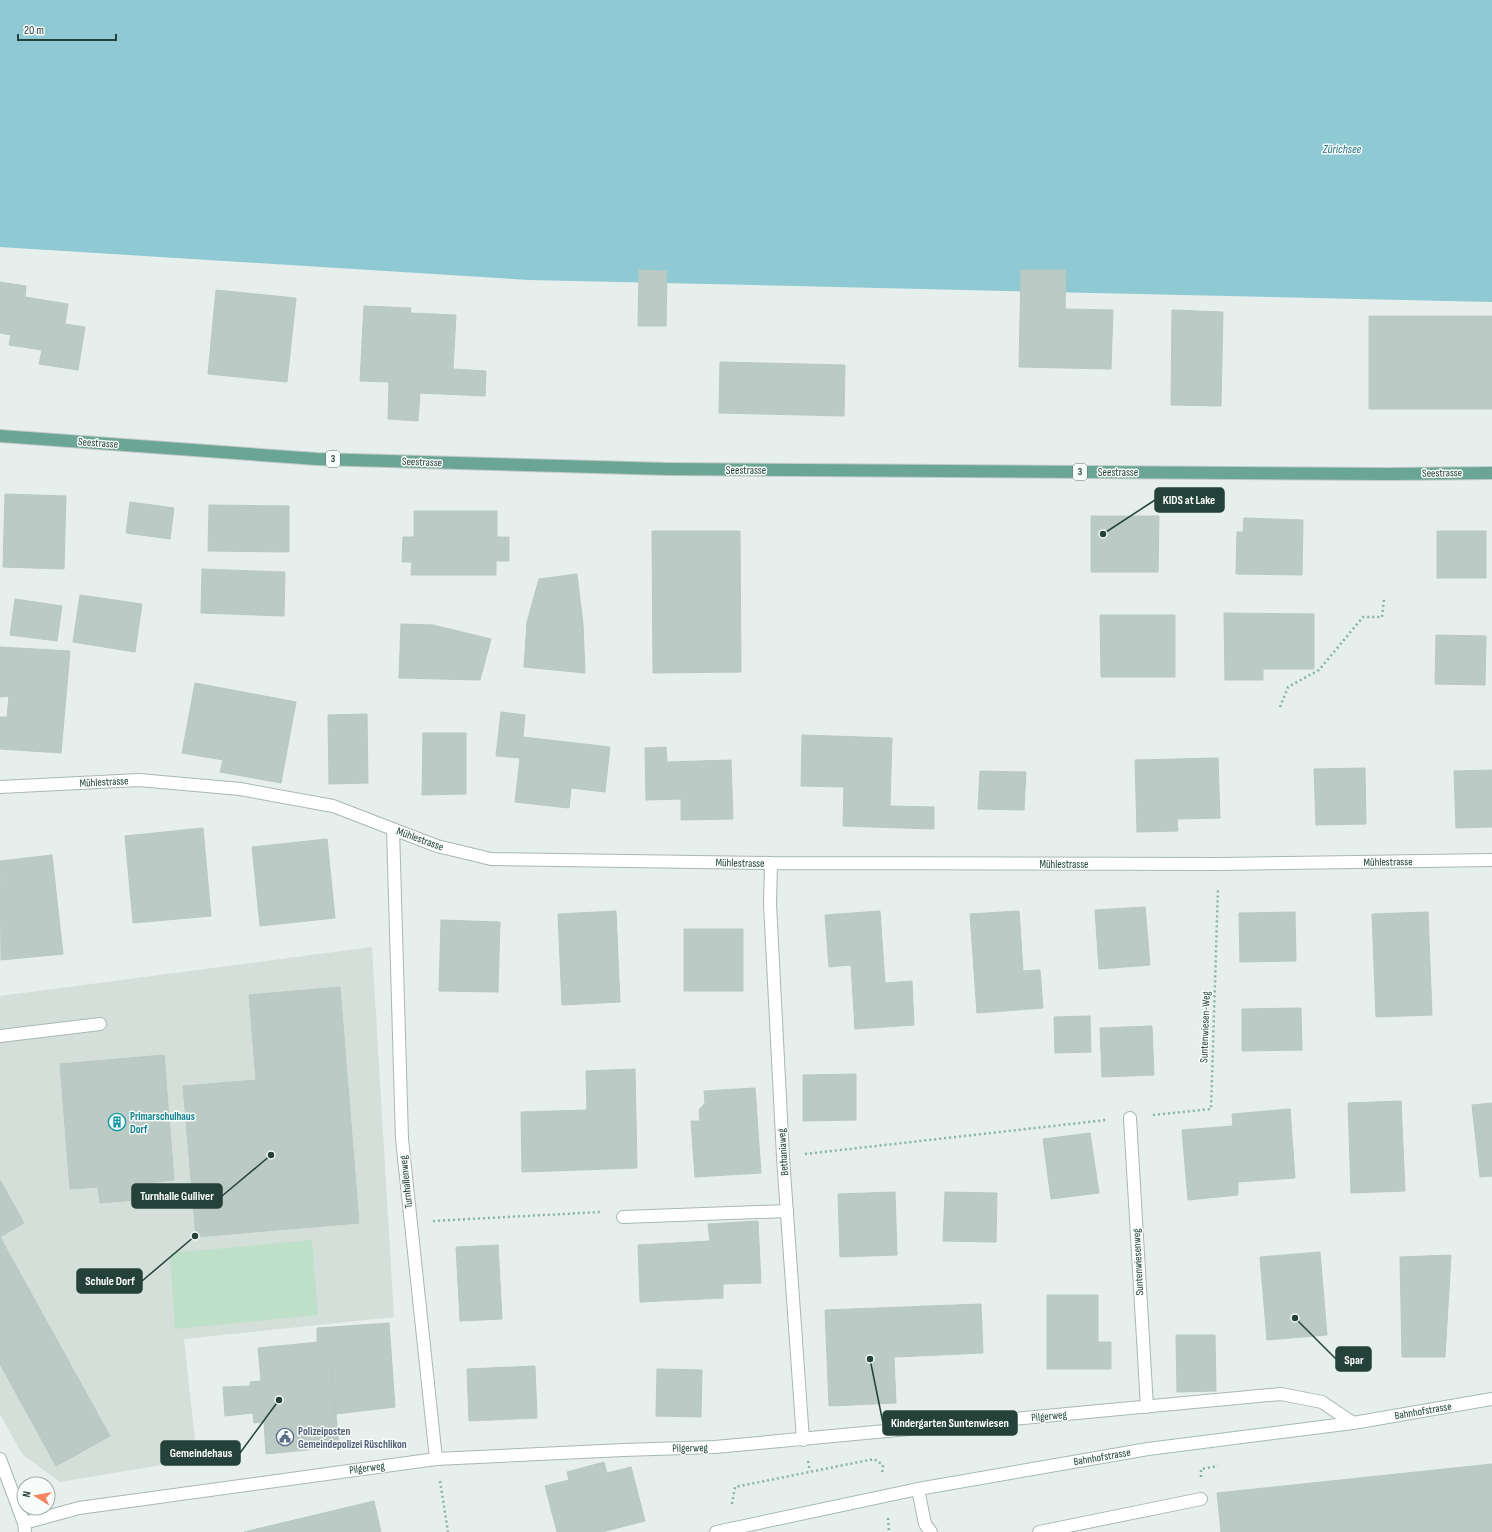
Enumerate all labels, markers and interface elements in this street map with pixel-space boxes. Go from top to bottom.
scale bar [18,16,116,42]
text: 20 m [24,23,44,38]
water label: Zürichsee [1322,142,1362,157]
street label: Seestrasse [77,435,119,451]
road number: 3 [326,451,340,467]
street label: Seestrasse [402,455,442,469]
street label: Seestrasse [726,464,766,477]
road number: 3 [1073,464,1087,480]
street label: Seestrasse [1098,466,1138,479]
street label: Seestrasse [1422,466,1462,480]
callout: KIDS at Lake [1155,488,1224,512]
text: KIDS at Lake [1163,493,1215,508]
street label: Mühlestrasse [79,774,129,790]
street label: Mühlestrasse [395,825,445,853]
street label: Mühlestrasse [1363,855,1413,869]
street label: Mühlestrasse [715,856,765,870]
street label: Mühlestrasse [1039,858,1089,871]
street label: Suntenwiesen-Weg [1197,990,1213,1063]
place label: Primarschulhaus Dorf [130,1110,195,1136]
building icon: Primarschulhaus Dorf [107,1112,127,1132]
street label: Bethaniaweg [775,1127,791,1176]
street label: Turnhallenweg [397,1154,415,1209]
callout: Turnhalle Gulliver [132,1184,222,1208]
text: Turnhalle Gulliver [140,1189,214,1204]
street label: Suntenwiesenweg [1130,1228,1146,1296]
callout: Schule Dorf [77,1269,142,1293]
text: Schule Dorf [85,1274,135,1289]
callout: Spar [1336,1347,1371,1371]
text: Spar [1344,1353,1364,1368]
street label: Bahnhofstrasse [1393,1400,1453,1422]
street label: Pilgerweg [1031,1408,1068,1424]
callout: Kindergarten Suntenwiesen [883,1411,1017,1435]
text: Kindergarten Suntenwiesen [891,1416,1009,1431]
place label: Polizeiposten Gemeindepolizei Rüschlikon [298,1425,407,1451]
public building icon: Polizeiposten Gemeindepolizei Rüschlikon [275,1427,295,1447]
callout: Gemeindehaus [161,1441,240,1465]
street label: Pilgerweg [672,1441,709,1455]
text: Gemeindehaus [170,1446,233,1461]
street label: Bahnhofstrasse [1072,1446,1132,1468]
street label: Pilgerweg [348,1459,386,1477]
north arrow [16,1476,56,1516]
text: N [20,1490,34,1498]

